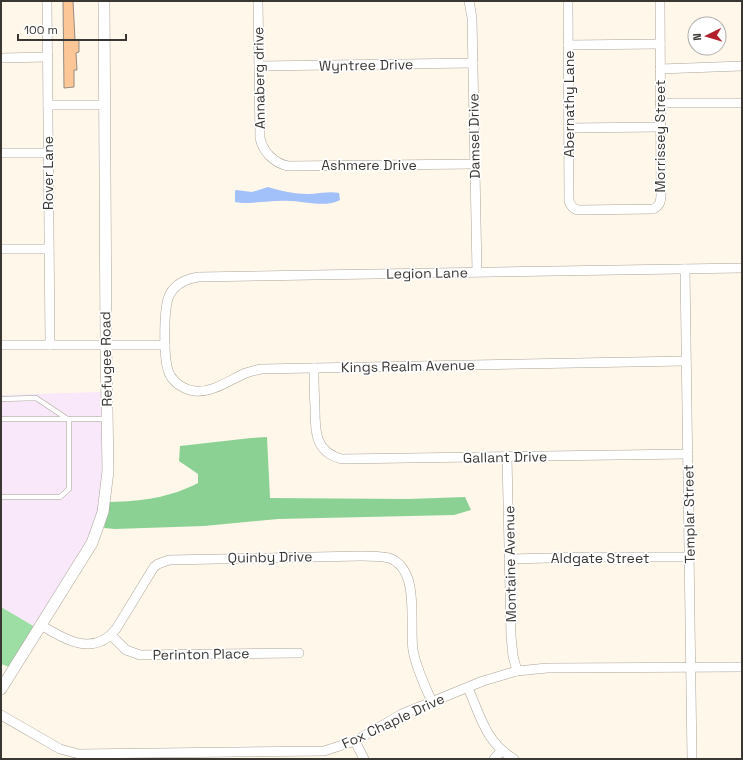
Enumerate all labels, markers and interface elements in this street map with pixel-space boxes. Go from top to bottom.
scale bar [18,16,126,42]
north arrow [687,16,727,56]
text: 100 m [24,22,58,38]
street label: Annaberg drive [249,27,269,129]
text: N [690,33,704,41]
street label: Abernathy Lane [560,50,578,158]
street label: Wyntree Drive [319,55,413,75]
street label: Morrissey Street [651,80,669,192]
street label: Damsel Drive [464,93,484,179]
street label: Rover Lane [39,136,57,210]
street label: Ashmere Drive [321,156,417,174]
street label: Legion Lane [386,263,468,283]
street label: Refugee Road [96,311,116,407]
street label: Kings Realm Avenue [341,356,475,376]
street label: Gallant Drive [463,447,547,467]
street label: Templar Street [679,464,699,564]
street label: Montaine Avenue [500,505,520,623]
street label: Quinby Drive [228,547,312,567]
street label: Aldgate Street [551,549,649,567]
street label: Perinton Place [152,644,250,664]
street label: Fox Chaple Drive [339,689,447,753]

